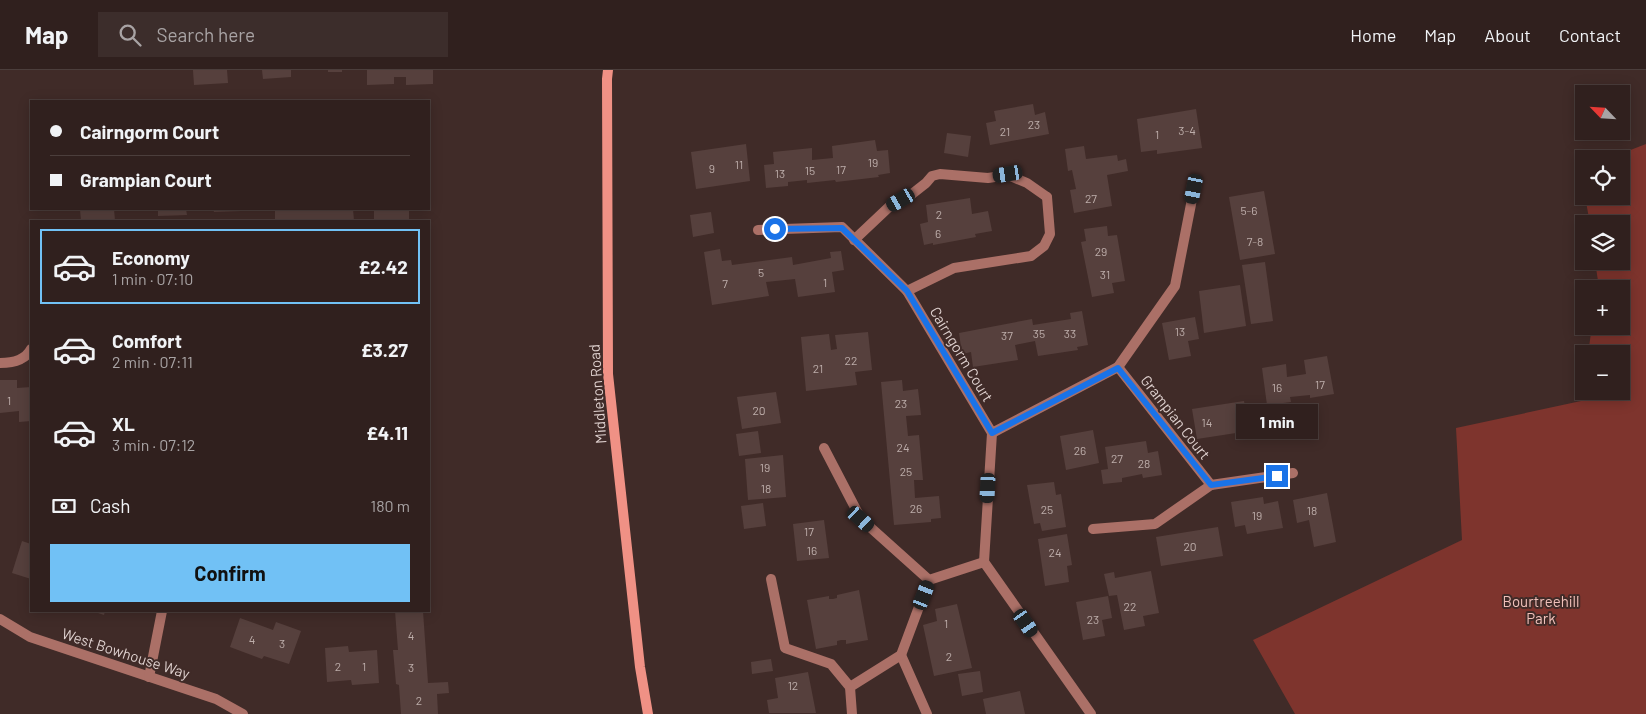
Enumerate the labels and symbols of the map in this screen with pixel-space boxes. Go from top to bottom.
north arrow [1575,85,1630,140]
house number: 23 [1028,117,1040,131]
house number: 3-4 [1178,123,1196,137]
house number: 21 [1000,124,1010,138]
house number: 1 [1155,127,1159,141]
house number: 19 [868,155,878,169]
house number: 11 [735,157,743,171]
house number: 9 [709,161,715,175]
house number: 17 [836,162,846,176]
house number: 15 [805,163,815,177]
car [992,164,1023,184]
house number: 13 [775,166,785,180]
car [1183,173,1204,205]
car [884,186,917,214]
house number: 27 [1085,191,1097,205]
house number: 5-6 [1240,203,1258,217]
house number: 2 [936,207,942,221]
route start [764,218,786,240]
house number: 6 [935,226,941,240]
house number: 7-8 [1247,234,1263,248]
house number: 29 [1095,244,1107,258]
house number: 5 [758,265,764,279]
house number: 31 [1100,267,1110,281]
house number: 1 [823,275,827,289]
house number: 7 [722,276,728,290]
street label: Cairngorm Court [927,303,997,405]
house number: 13 [1175,324,1185,338]
house number: 35 [1033,326,1045,340]
house number: 33 [1064,326,1076,340]
house number: 37 [1001,328,1013,342]
street label: Middleton Road [585,344,609,444]
house number: 22 [845,353,857,367]
house number: 21 [813,361,823,375]
street label: Grampian Court [1138,371,1214,463]
house number: 17 [1315,377,1325,391]
house number: 16 [1272,380,1282,394]
house number: 1 [7,393,11,407]
house number: 23 [895,396,907,410]
house number: 20 [752,403,766,417]
callout: 1 min [1236,404,1318,438]
house number: 14 [1202,415,1212,429]
house number: 24 [896,440,910,454]
house number: 26 [1074,443,1086,457]
house number: 27 [1111,451,1123,465]
house number: 28 [1138,456,1150,470]
house number: 19 [760,460,770,474]
house number: 25 [900,464,912,478]
route end [1266,465,1288,487]
car [979,473,996,503]
house number: 18 [761,481,771,495]
house number: 26 [910,501,922,515]
house number: 25 [1041,502,1053,516]
car [844,503,877,535]
house number: 18 [1307,503,1317,517]
house number: 19 [1252,508,1262,522]
house number: 17 [804,524,814,538]
house number: 20 [1183,539,1197,553]
house number: 16 [807,543,817,557]
house number: 24 [1048,545,1062,559]
car [911,578,936,612]
park label: Bourtreehill Park [1503,592,1579,627]
house number: 22 [1124,599,1136,613]
car [1011,606,1040,640]
house number: 23 [1087,612,1099,626]
house number: 1 [944,616,948,630]
street label: West Bowhouse Way [60,624,192,682]
house number: 4 [408,628,414,642]
house number: 4 [249,632,255,646]
house number: 3 [279,636,285,650]
house number: 2 [946,649,952,663]
house number: 2 [335,659,341,673]
house number: 1 [362,659,366,673]
house number: 3 [408,660,414,674]
house number: 12 [788,678,798,692]
house number: 2 [416,693,422,707]

